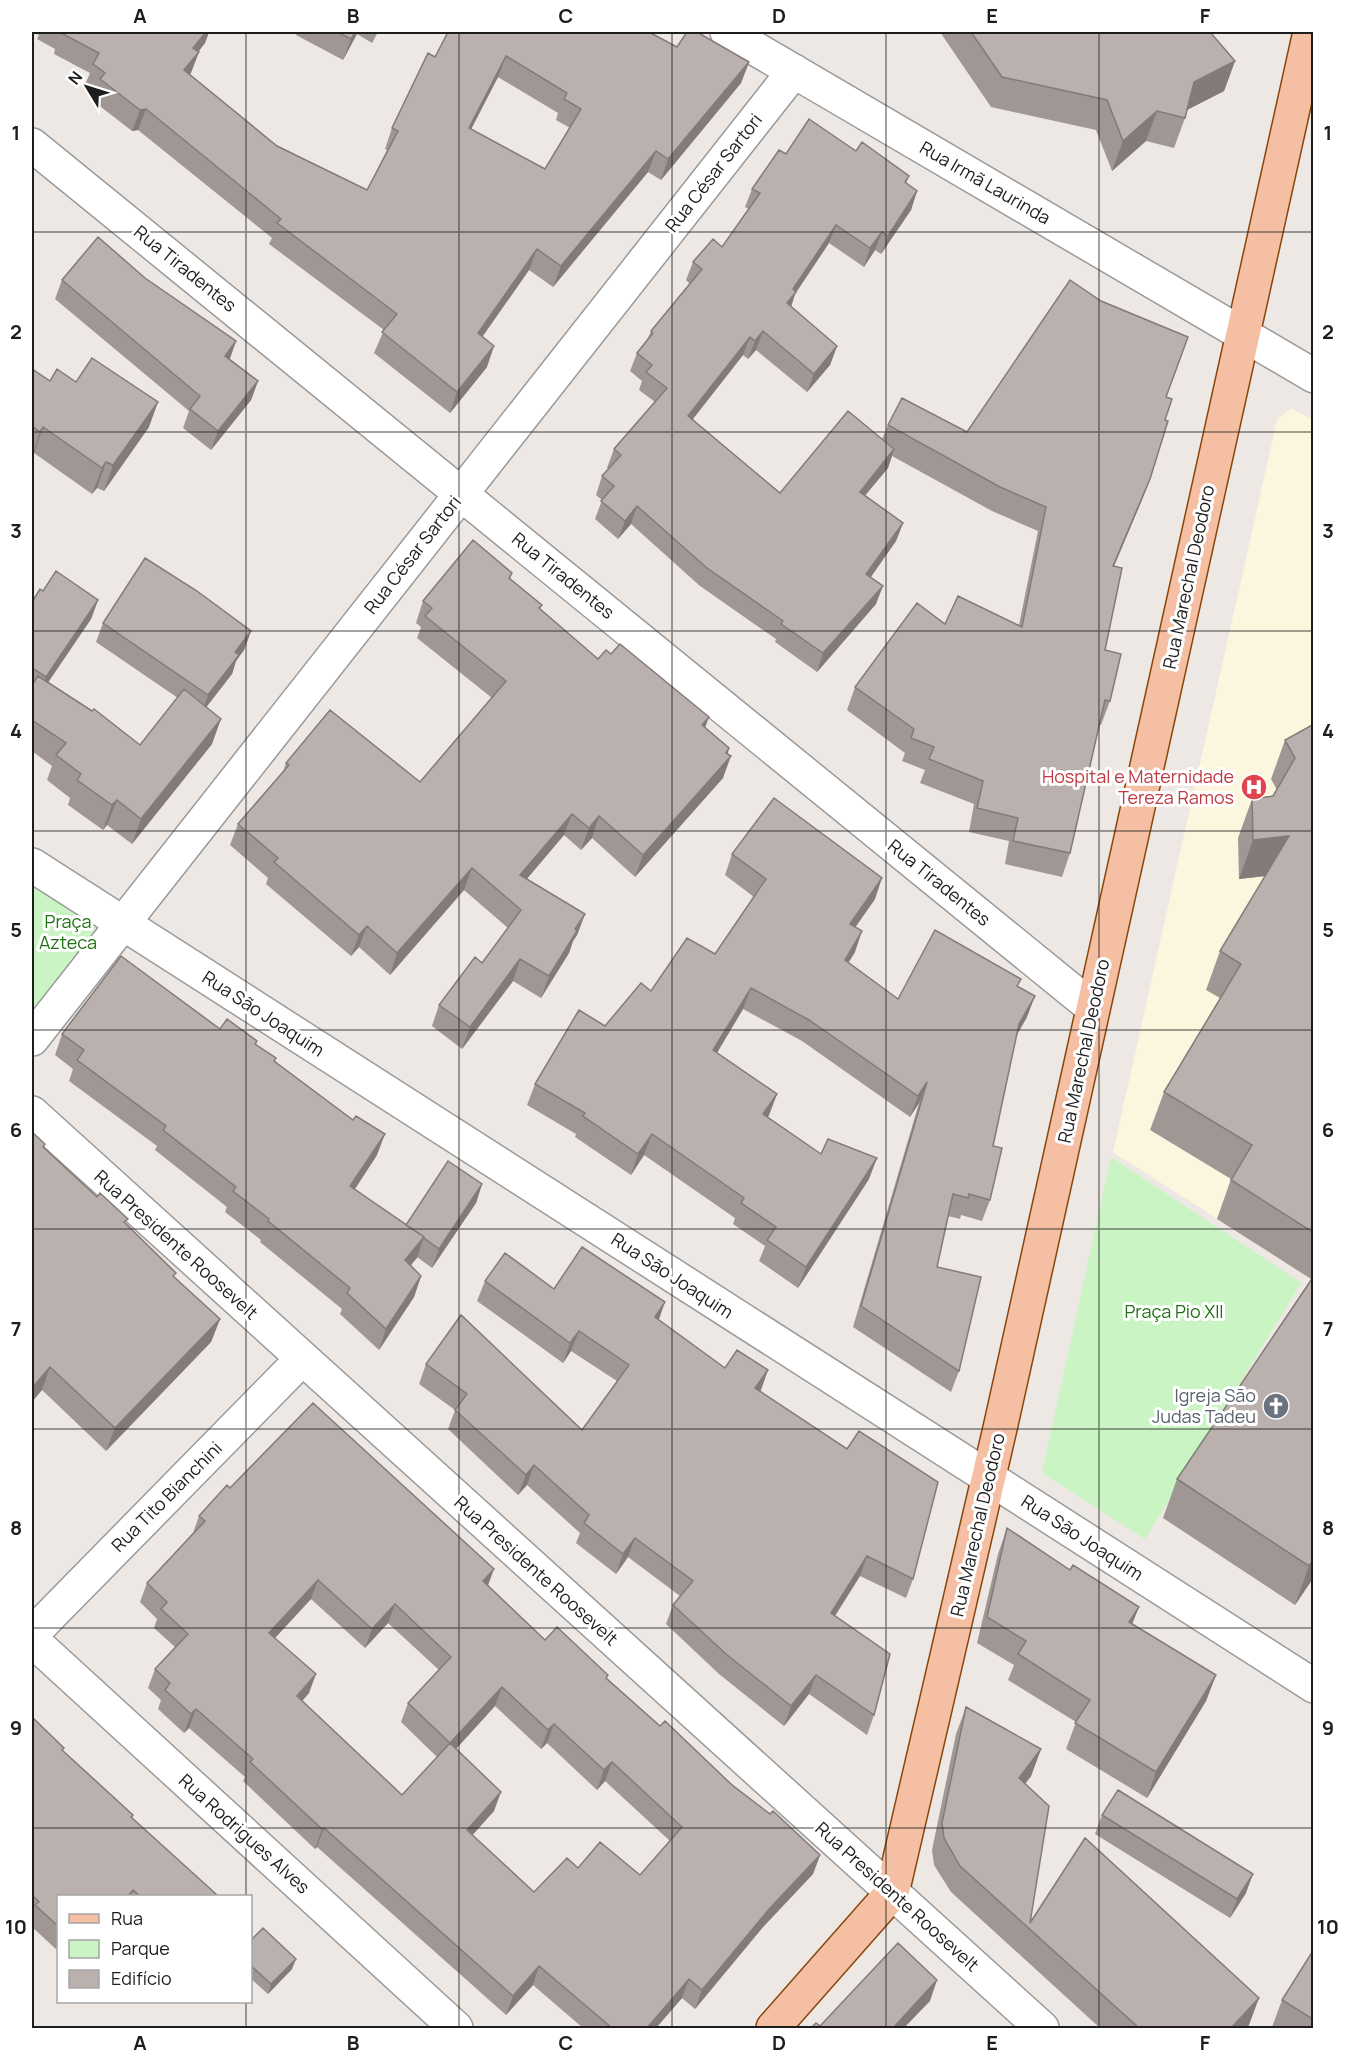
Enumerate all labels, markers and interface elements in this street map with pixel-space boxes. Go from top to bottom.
text: A [133,2,147,29]
text: B [347,2,360,29]
text: C [559,2,573,29]
text: D [772,2,786,29]
text: E [986,2,998,29]
text: F [1200,2,1211,29]
north arrow [57,57,117,117]
text: N [63,66,87,89]
street label: Rua César Sartori [659,108,767,237]
text: 1 [12,119,20,146]
text: 1 [1324,119,1332,146]
street label: Rua Irmã Laurinda [916,135,1055,229]
street label: Rua Tiradentes [129,220,242,317]
text: 2 [10,318,22,345]
text: 2 [1322,318,1334,345]
street label: Rua Marechal Deodoro [1157,483,1219,671]
street label: Rua César Sartori [358,490,466,619]
text: 3 [10,517,22,544]
text: 3 [1322,517,1334,544]
street label: Rua Tiradentes [507,527,620,624]
text: 4 [10,717,22,744]
text: 4 [1322,717,1334,744]
place label: Hospital e Maternidade Tereza Ramos [1042,764,1234,809]
hospital icon: Hospital e Maternidade Tereza Ramos [1239,772,1269,802]
street label: Rua Tiradentes [883,834,996,931]
park label: Praça Azteca [39,909,97,954]
text: 5 [10,916,22,943]
text: 5 [1322,916,1334,943]
street label: Rua Marechal Deodoro [1052,957,1114,1145]
street label: Rua São Joaquim [198,965,329,1062]
text: 6 [10,1116,22,1143]
text: 6 [1322,1116,1334,1143]
street label: Rua Presidente Roosevelt [90,1164,264,1324]
street label: Rua São Joaquim [607,1227,738,1324]
park label: Praça Pio XII [1124,1299,1224,1323]
text: 7 [11,1315,21,1342]
text: 7 [1323,1315,1333,1342]
place label: Igreja São Judas Tadeu [1152,1383,1256,1428]
church icon: Igreja São Judas Tadeu [1261,1391,1291,1421]
street label: Rua Marechal Deodoro [944,1431,1010,1619]
street label: Rua Tito Bianchini [106,1436,227,1557]
street label: Rua São Joaquim [1017,1489,1148,1586]
street label: Rua Presidente Roosevelt [450,1490,624,1650]
text: 8 [10,1514,22,1541]
text: 8 [1322,1514,1334,1541]
text: 9 [10,1714,22,1741]
text: 9 [1322,1714,1334,1741]
street label: Rua Rodrigues Alves [174,1768,315,1898]
street label: Rua Presidente Roosevelt [811,1816,985,1976]
legend [57,1895,252,2003]
text: Rua [111,1906,143,1930]
text: 10 [5,1913,27,1940]
text: 10 [1317,1913,1339,1940]
text: Parque [111,1936,170,1960]
text: Edifício [111,1966,172,1990]
text: A [133,2029,147,2056]
text: B [347,2029,360,2056]
text: C [559,2029,573,2056]
text: D [772,2029,786,2056]
text: E [986,2029,998,2056]
text: F [1200,2029,1211,2056]

